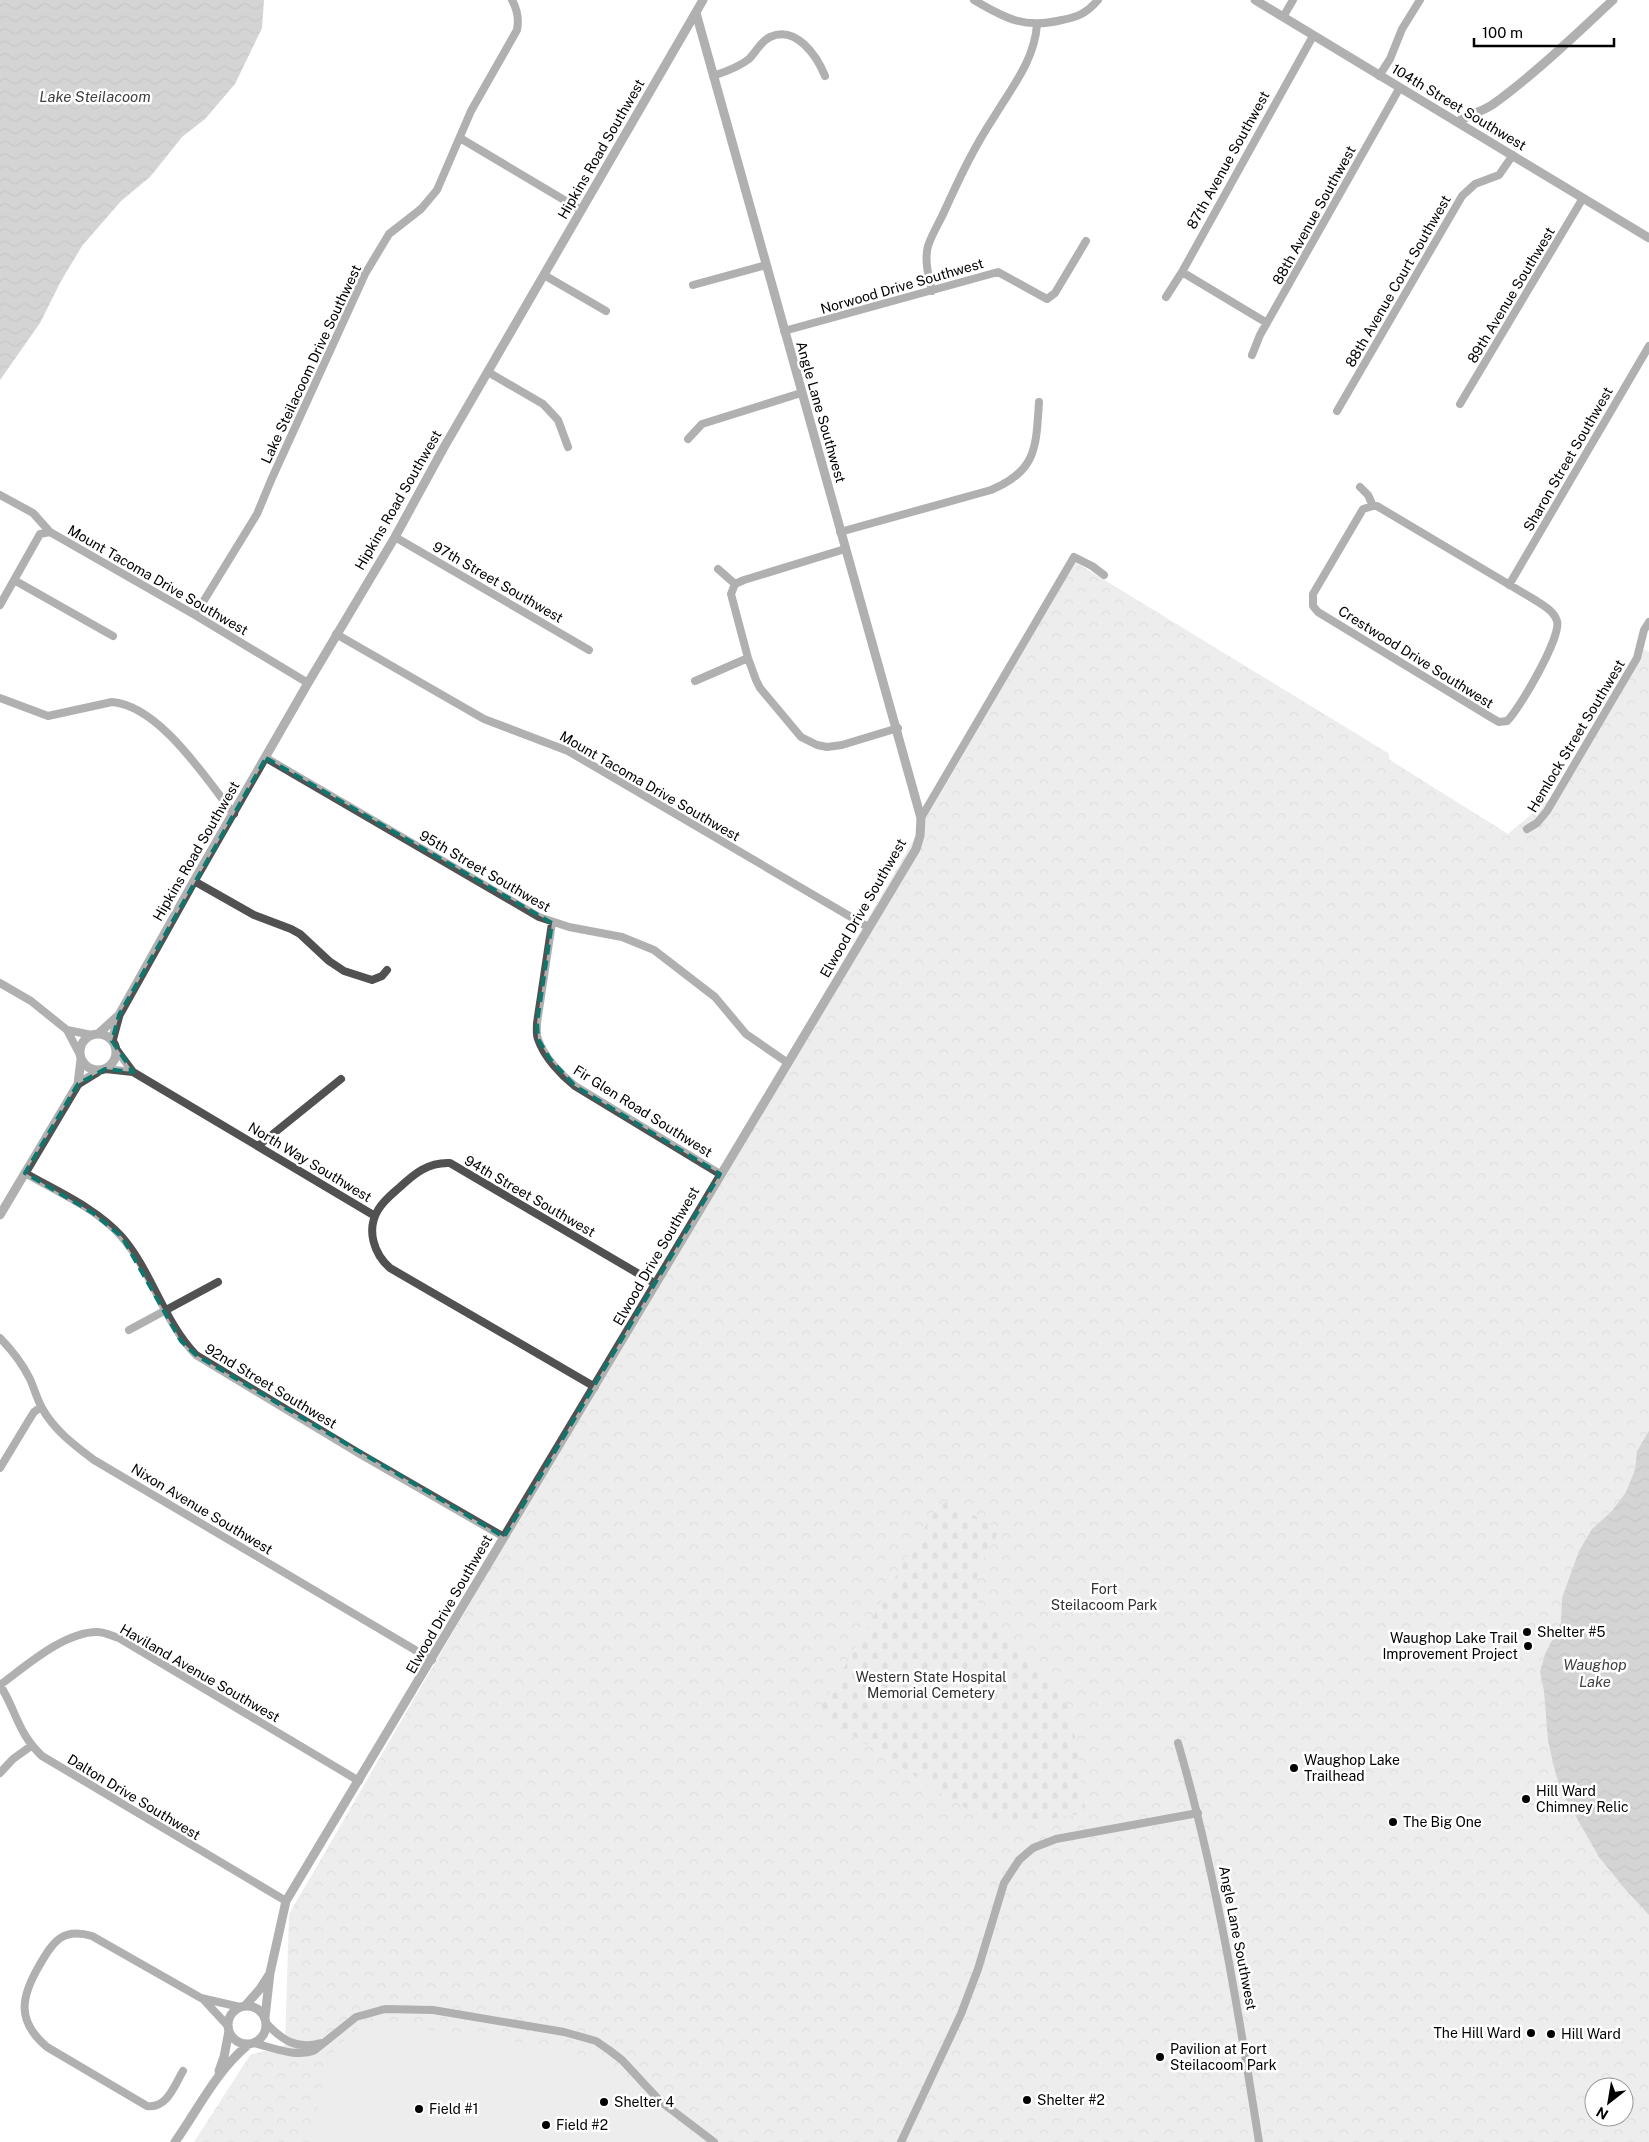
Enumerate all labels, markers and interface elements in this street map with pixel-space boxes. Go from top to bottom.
scale bar [1474,15,1614,47]
text: 100 m [1482,24,1523,41]
street label: 104th Street Southwest [1389,60,1529,154]
street label: Hipkins Road Southwest [554,76,648,222]
water label: Lake Steilacoom [39,88,151,105]
street label: 87th Avenue Southwest [1183,88,1273,232]
street label: 88th Avenue Southwest [1269,143,1359,287]
street label: 88th Avenue Court Southwest [1342,192,1454,370]
street label: 89th Avenue Southwest [1464,224,1558,366]
street label: Norwood Drive Southwest [819,255,985,317]
street label: Lake Steilacoom Drive Southwest [258,262,364,466]
street label: Angle Lane Southwest [793,339,849,485]
street label: Sharon Street Southwest [1520,384,1616,534]
street label: Hipkins Road Southwest [351,427,445,573]
street label: Mount Tacoma Drive Southwest [65,522,251,638]
street label: 97th Street Southwest [430,538,566,626]
street label: Crestwood Drive Southwest [1335,602,1497,712]
street label: Hemlock Street Southwest [1524,657,1628,815]
street label: Mount Tacoma Drive Southwest [557,728,743,844]
street label: Hipkins Road Southwest [149,778,243,924]
street label: 95th Street Southwest [417,827,553,915]
street label: Elwood Drive Southwest [817,836,909,980]
street label: Fir Glen Road Southwest [571,1062,715,1160]
street label: North Way Southwest [245,1119,375,1205]
street label: 94th Street Southwest [462,1152,598,1240]
street label: Elwood Drive Southwest [610,1184,702,1328]
street label: 92nd Street Southwest [202,1340,340,1432]
street label: Nixon Avenue Southwest [128,1460,276,1558]
street label: Elwood Drive Southwest [403,1532,495,1676]
park label: Fort Steilacoom Park [1051,1581,1157,1613]
street label: Haviland Avenue Southwest [117,1621,283,1725]
place label: Shelter #5 [1537,1624,1606,1640]
marker: Shelter #5 [1521,1626,1533,1638]
place label: Waughop Lake Trail Improvement Project [1382,1630,1518,1662]
marker: Waughop Lake Trail Improvement Project [1522,1640,1534,1652]
water label: Waughop Lake [1563,1656,1627,1690]
park label: Western State Hospital Memorial Cemetery [856,1669,1006,1701]
street label: Dalton Drive Southwest [65,1751,203,1843]
place label: Waughop Lake Trailhead [1304,1752,1400,1784]
marker: Waughop Lake Trailhead [1288,1762,1300,1774]
place label: Hill Ward Chimney Relic [1536,1783,1629,1815]
marker: Hill Ward Chimney Relic [1520,1793,1532,1805]
place label: The Big One [1403,1814,1482,1830]
marker: The Big One [1387,1816,1399,1828]
street label: Angle Lane Southwest [1216,1865,1260,2011]
place label: The Hill Ward [1434,2025,1521,2041]
place label: Hill Ward [1561,2026,1621,2042]
marker: The Hill Ward [1525,2027,1537,2039]
marker: Hill Ward [1545,2028,1557,2040]
place label: Pavilion at Fort Steilacoom Park [1170,2041,1277,2073]
marker: Pavilion at Fort Steilacoom Park [1154,2051,1166,2063]
north arrow [1584,2077,1634,2127]
place label: Shelter #2 [1037,2092,1105,2108]
place label: Shelter 4 [614,2094,674,2110]
marker: Shelter #2 [1021,2094,1033,2106]
marker: Shelter 4 [598,2096,610,2108]
place label: Field #1 [429,2101,479,2117]
marker: Field #1 [413,2103,425,2115]
text: N [1593,2103,1611,2123]
place label: Field #2 [556,2117,608,2133]
marker: Field #2 [540,2119,552,2131]

